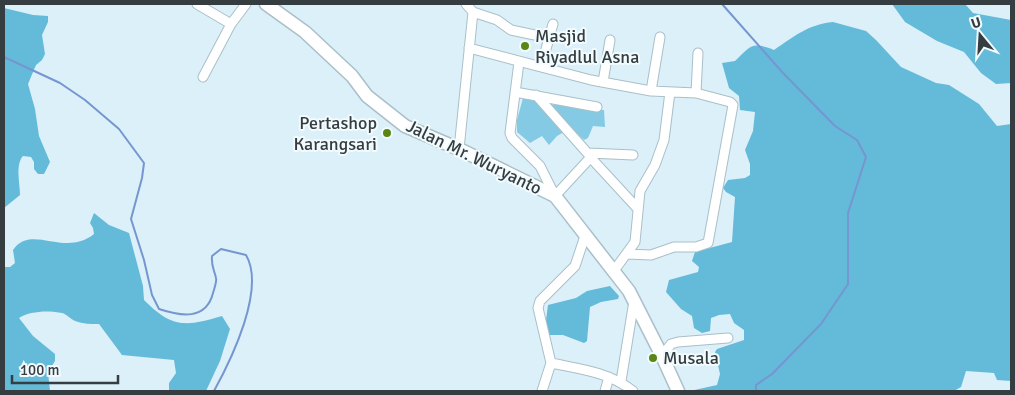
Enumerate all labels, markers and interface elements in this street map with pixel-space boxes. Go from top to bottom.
north arrow [955,10,1005,60]
text: U [969,14,983,33]
place label: Masjid Riyadlul Asna [535,25,639,68]
marker: Masjid Riyadlul Asna [519,40,531,52]
place label: Pertashop Karangsari [293,112,377,155]
street label: Jalan Mr. Wuryanto [403,115,545,199]
marker: Pertashop Karangsari [381,127,393,139]
place label: Musala [663,347,719,369]
scale bar [12,352,119,384]
marker: Musala [647,352,659,364]
text: 100 m [20,361,60,379]

